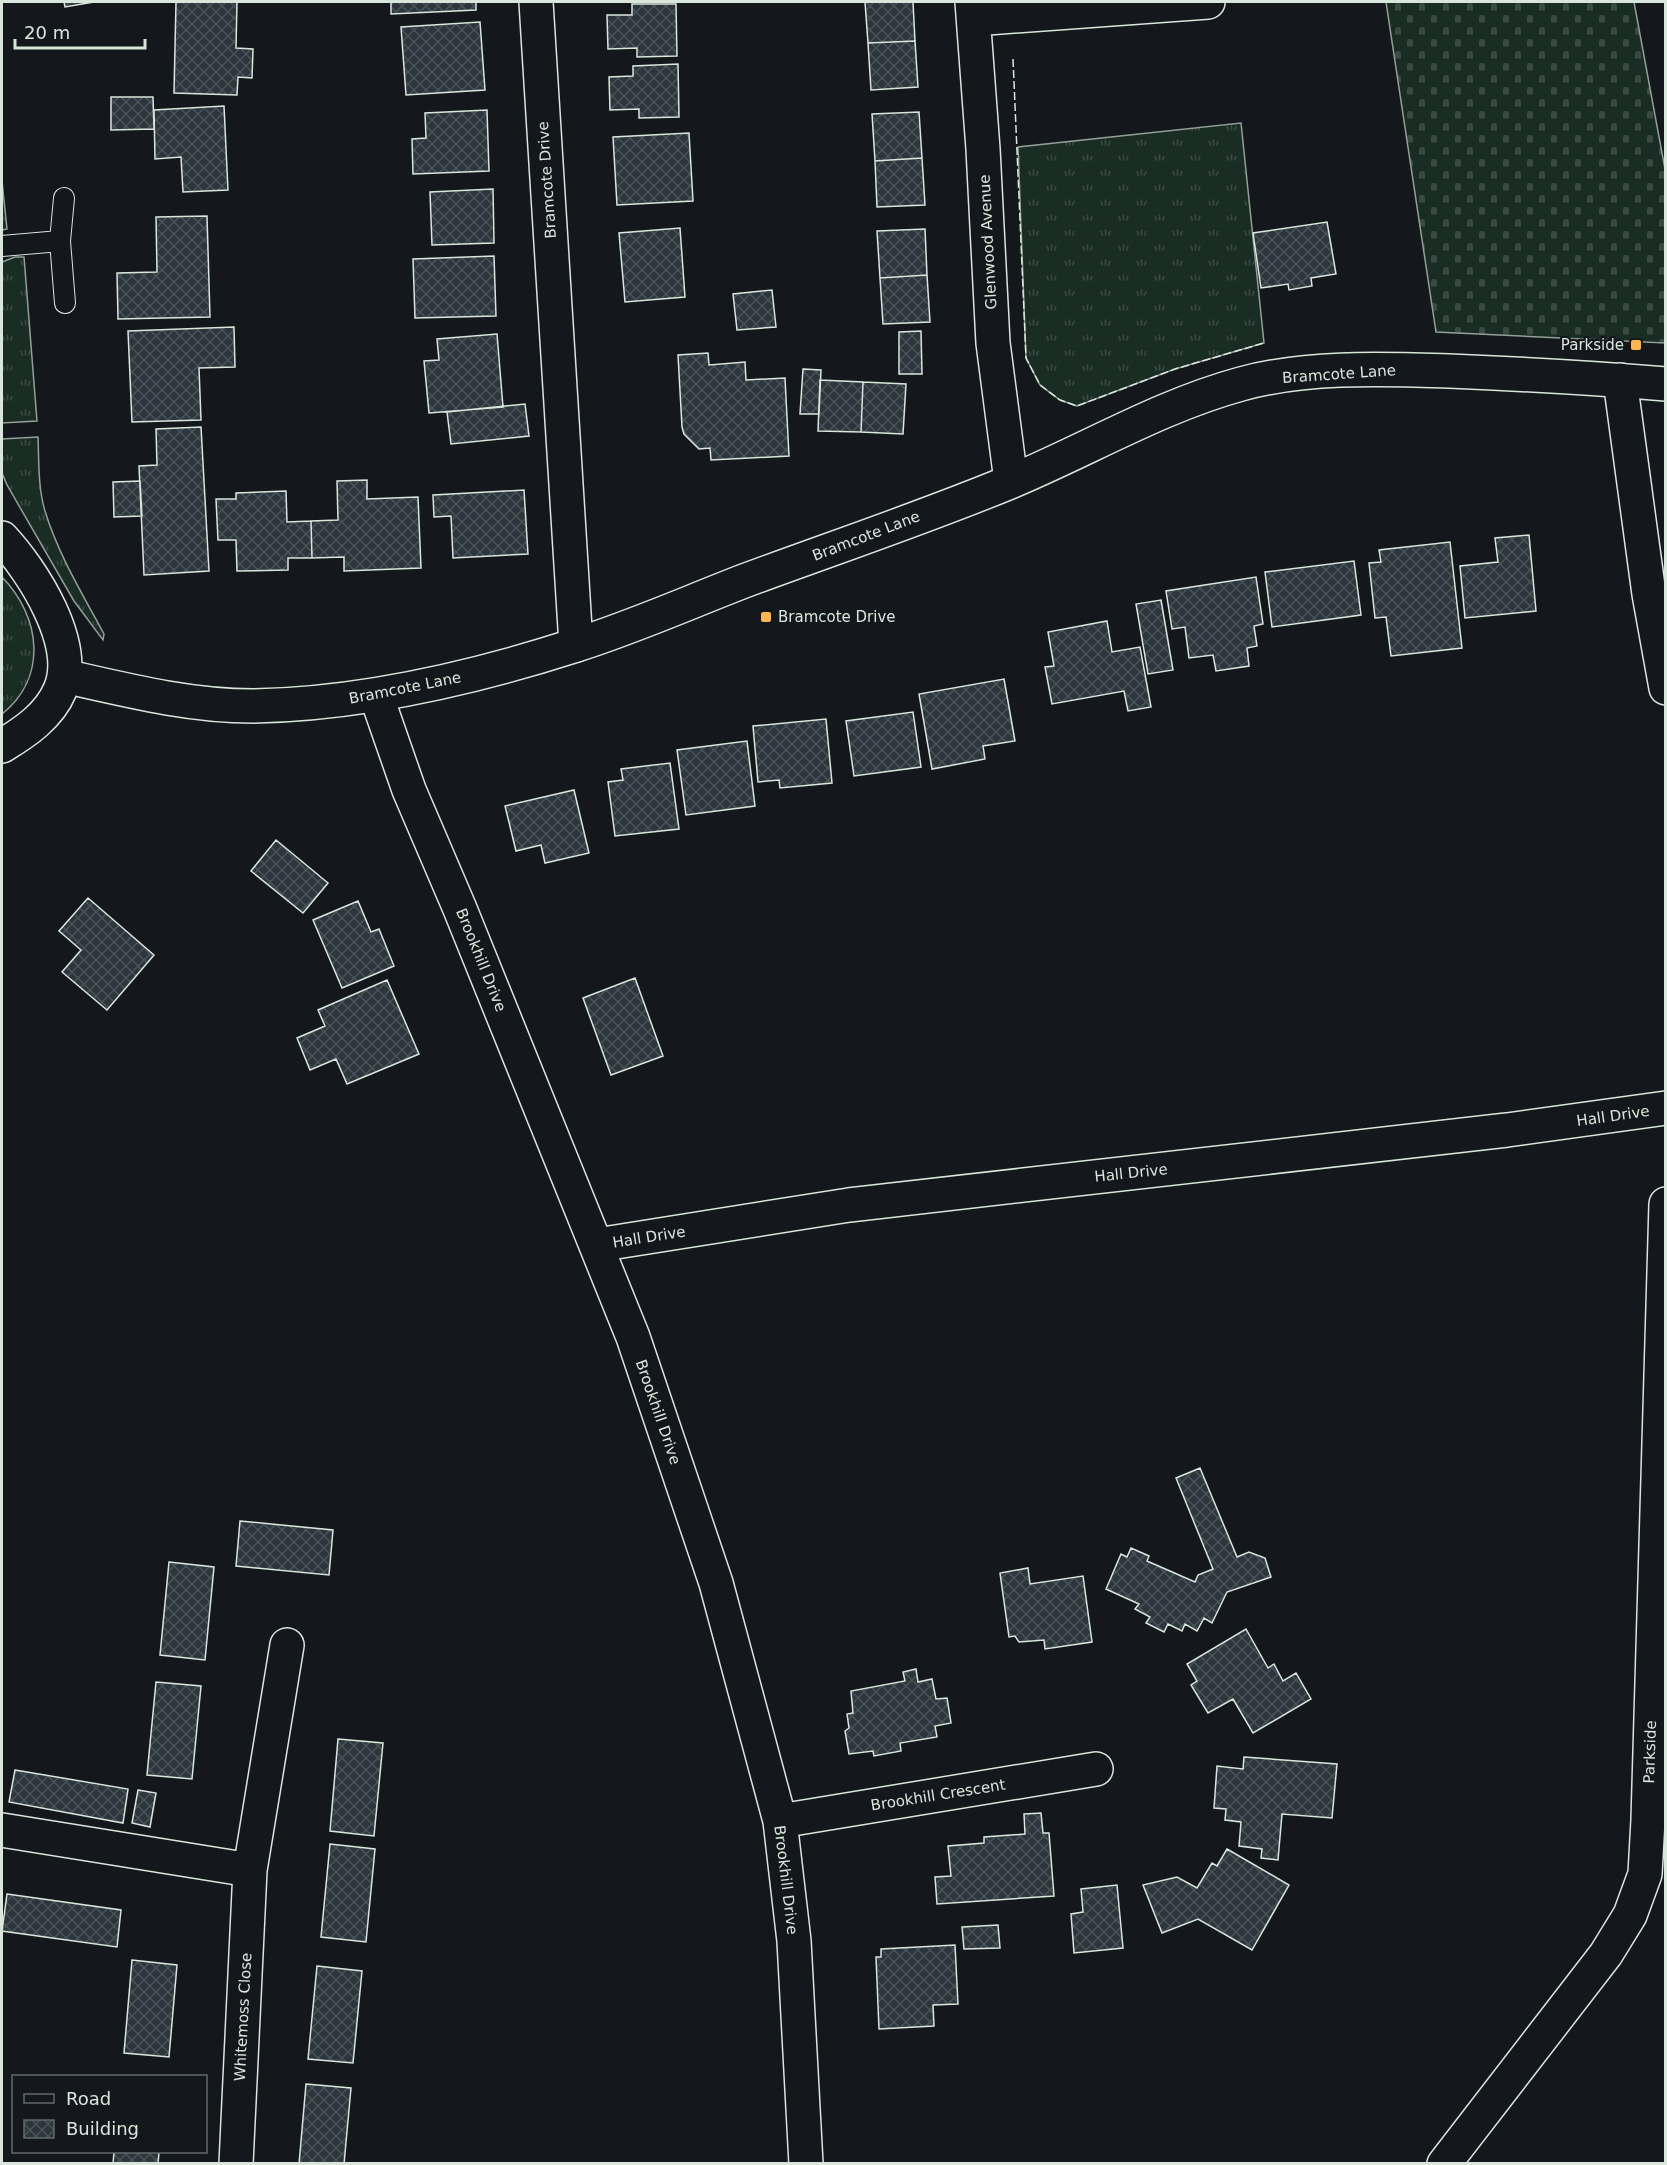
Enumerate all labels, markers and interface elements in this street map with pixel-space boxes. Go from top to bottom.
scale bar [15,12,146,50]
text: 20 m [24,22,70,43]
street label: Bramcote Drive [534,121,560,239]
street label: Glenwood Avenue [975,174,1001,310]
place label: Parkside [1561,336,1624,354]
marker: Parkside [1629,338,1643,352]
street label: Bramcote Lane [1282,361,1396,387]
street label: Bramcote Lane [810,507,922,565]
place label: Bramcote Drive [778,608,896,626]
marker: Bramcote Drive [759,610,773,624]
street label: Bramcote Lane [347,668,463,708]
street label: Brookhill Drive [452,906,510,1014]
street label: Hall Drive [1575,1102,1651,1130]
street label: Hall Drive [1093,1160,1169,1186]
street label: Hall Drive [611,1222,687,1252]
street label: Brookhill Drive [632,1357,684,1467]
street label: Parkside [1640,1720,1660,1784]
street label: Brookhill Crescent [869,1775,1007,1815]
street label: Brookhill Drive [770,1824,802,1936]
street label: Whitemoss Close [231,1952,255,2082]
legend [12,2075,207,2153]
text: Road [66,2088,111,2109]
text: Building [66,2118,139,2139]

